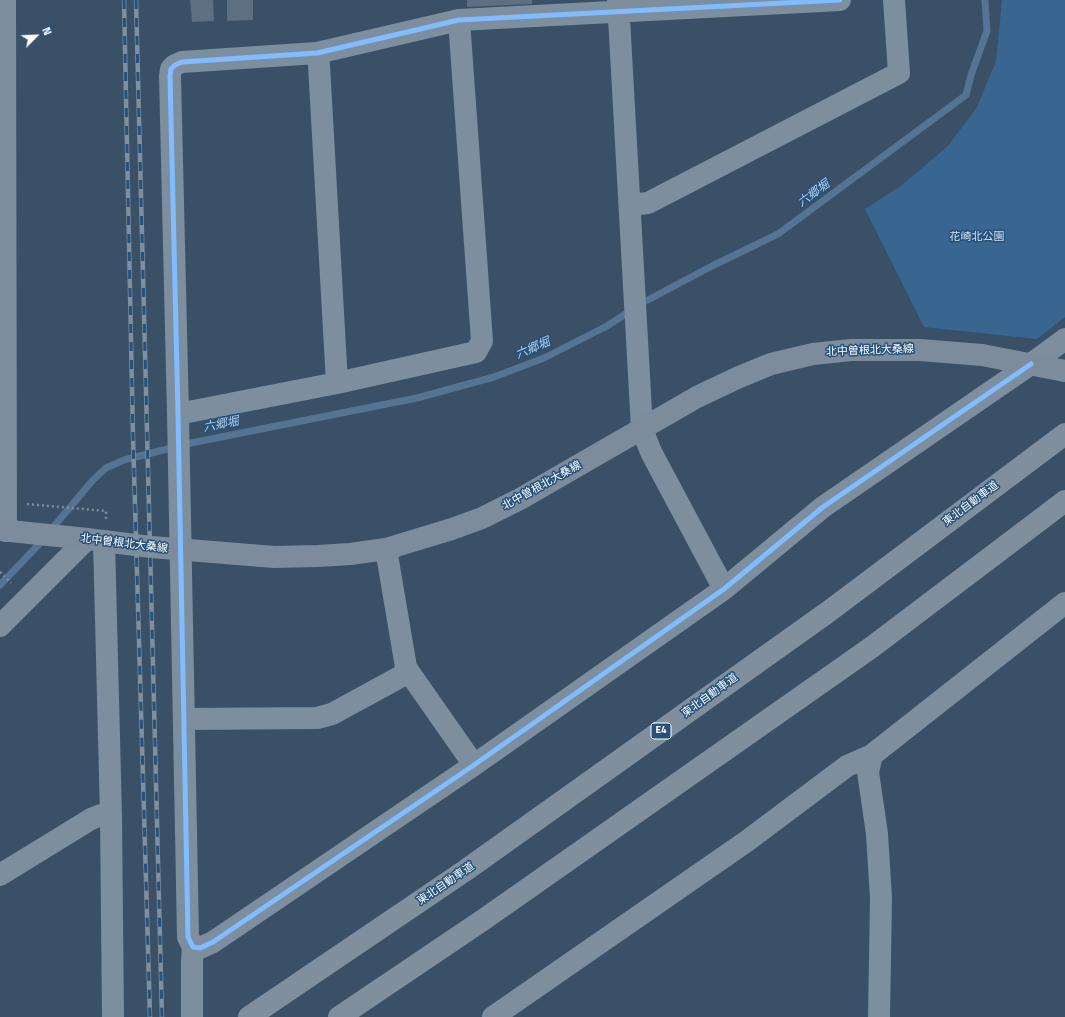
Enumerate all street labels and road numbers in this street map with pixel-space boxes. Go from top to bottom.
street label: 北中曽根北大桑線 [826,343,914,359]
street label: 北中曽根北大桑線 [500,459,584,513]
street label: 東北自動車道 [941,479,1001,529]
street label: 北中曽根北大桑線 [80,532,168,556]
street label: 東北自動車道 [679,671,741,721]
road number: E4 [651,723,671,739]
street label: 東北自動車道 [415,860,477,908]

